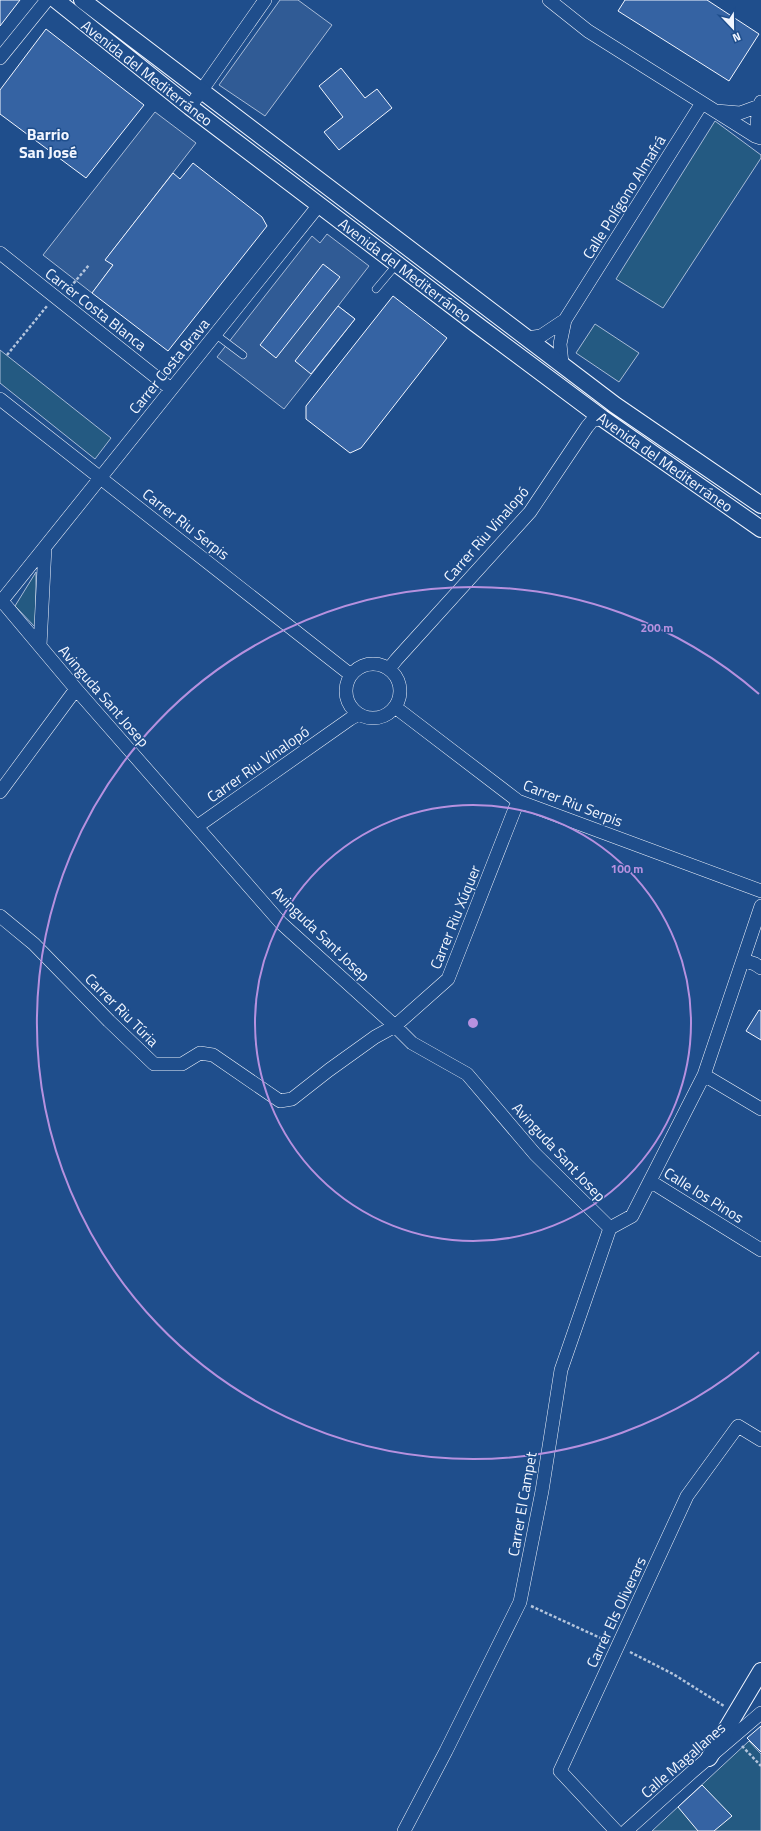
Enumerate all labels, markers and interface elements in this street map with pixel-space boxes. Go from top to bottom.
north arrow [713,8,753,48]
street label: Avenida del Mediterráneo [76,14,218,132]
text: N [730,28,743,46]
district label: Barrio San José [19,122,77,164]
street label: Calle Polígono Almafrá [577,130,672,263]
street label: Avenida del Mediterráneo [334,212,476,328]
street label: Carrer Costa Blanca [40,262,152,356]
street label: Carrer Costa Brava [123,313,215,419]
street label: Avenida del Mediterráneo [592,406,738,518]
street label: Carrer Riu Vinalopó [438,481,534,587]
street label: Carrer Riu Serpis [138,483,234,565]
text: 200 m [641,618,673,637]
street label: Avinguda Sant Josep [53,640,155,752]
street label: Carrer Riu Vinalopó [202,720,314,808]
street label: Carrer Riu Serpis [520,773,626,833]
text: 100 m [611,859,643,878]
street label: Carrer Riu Xúquer [424,861,486,973]
street label: Avinguda Sant Josep [267,881,375,987]
street label: Carrer Riu Túria [80,968,165,1053]
centre of rings [466,1016,480,1030]
street label: Avinguda Sant Josep [507,1097,611,1207]
street label: Calle los Pinos [660,1161,748,1229]
street label: Carrer El Campet [501,1449,543,1558]
street label: Carrer Els Oliverars [580,1553,652,1671]
street label: Calle Magallanes [636,1717,731,1803]

